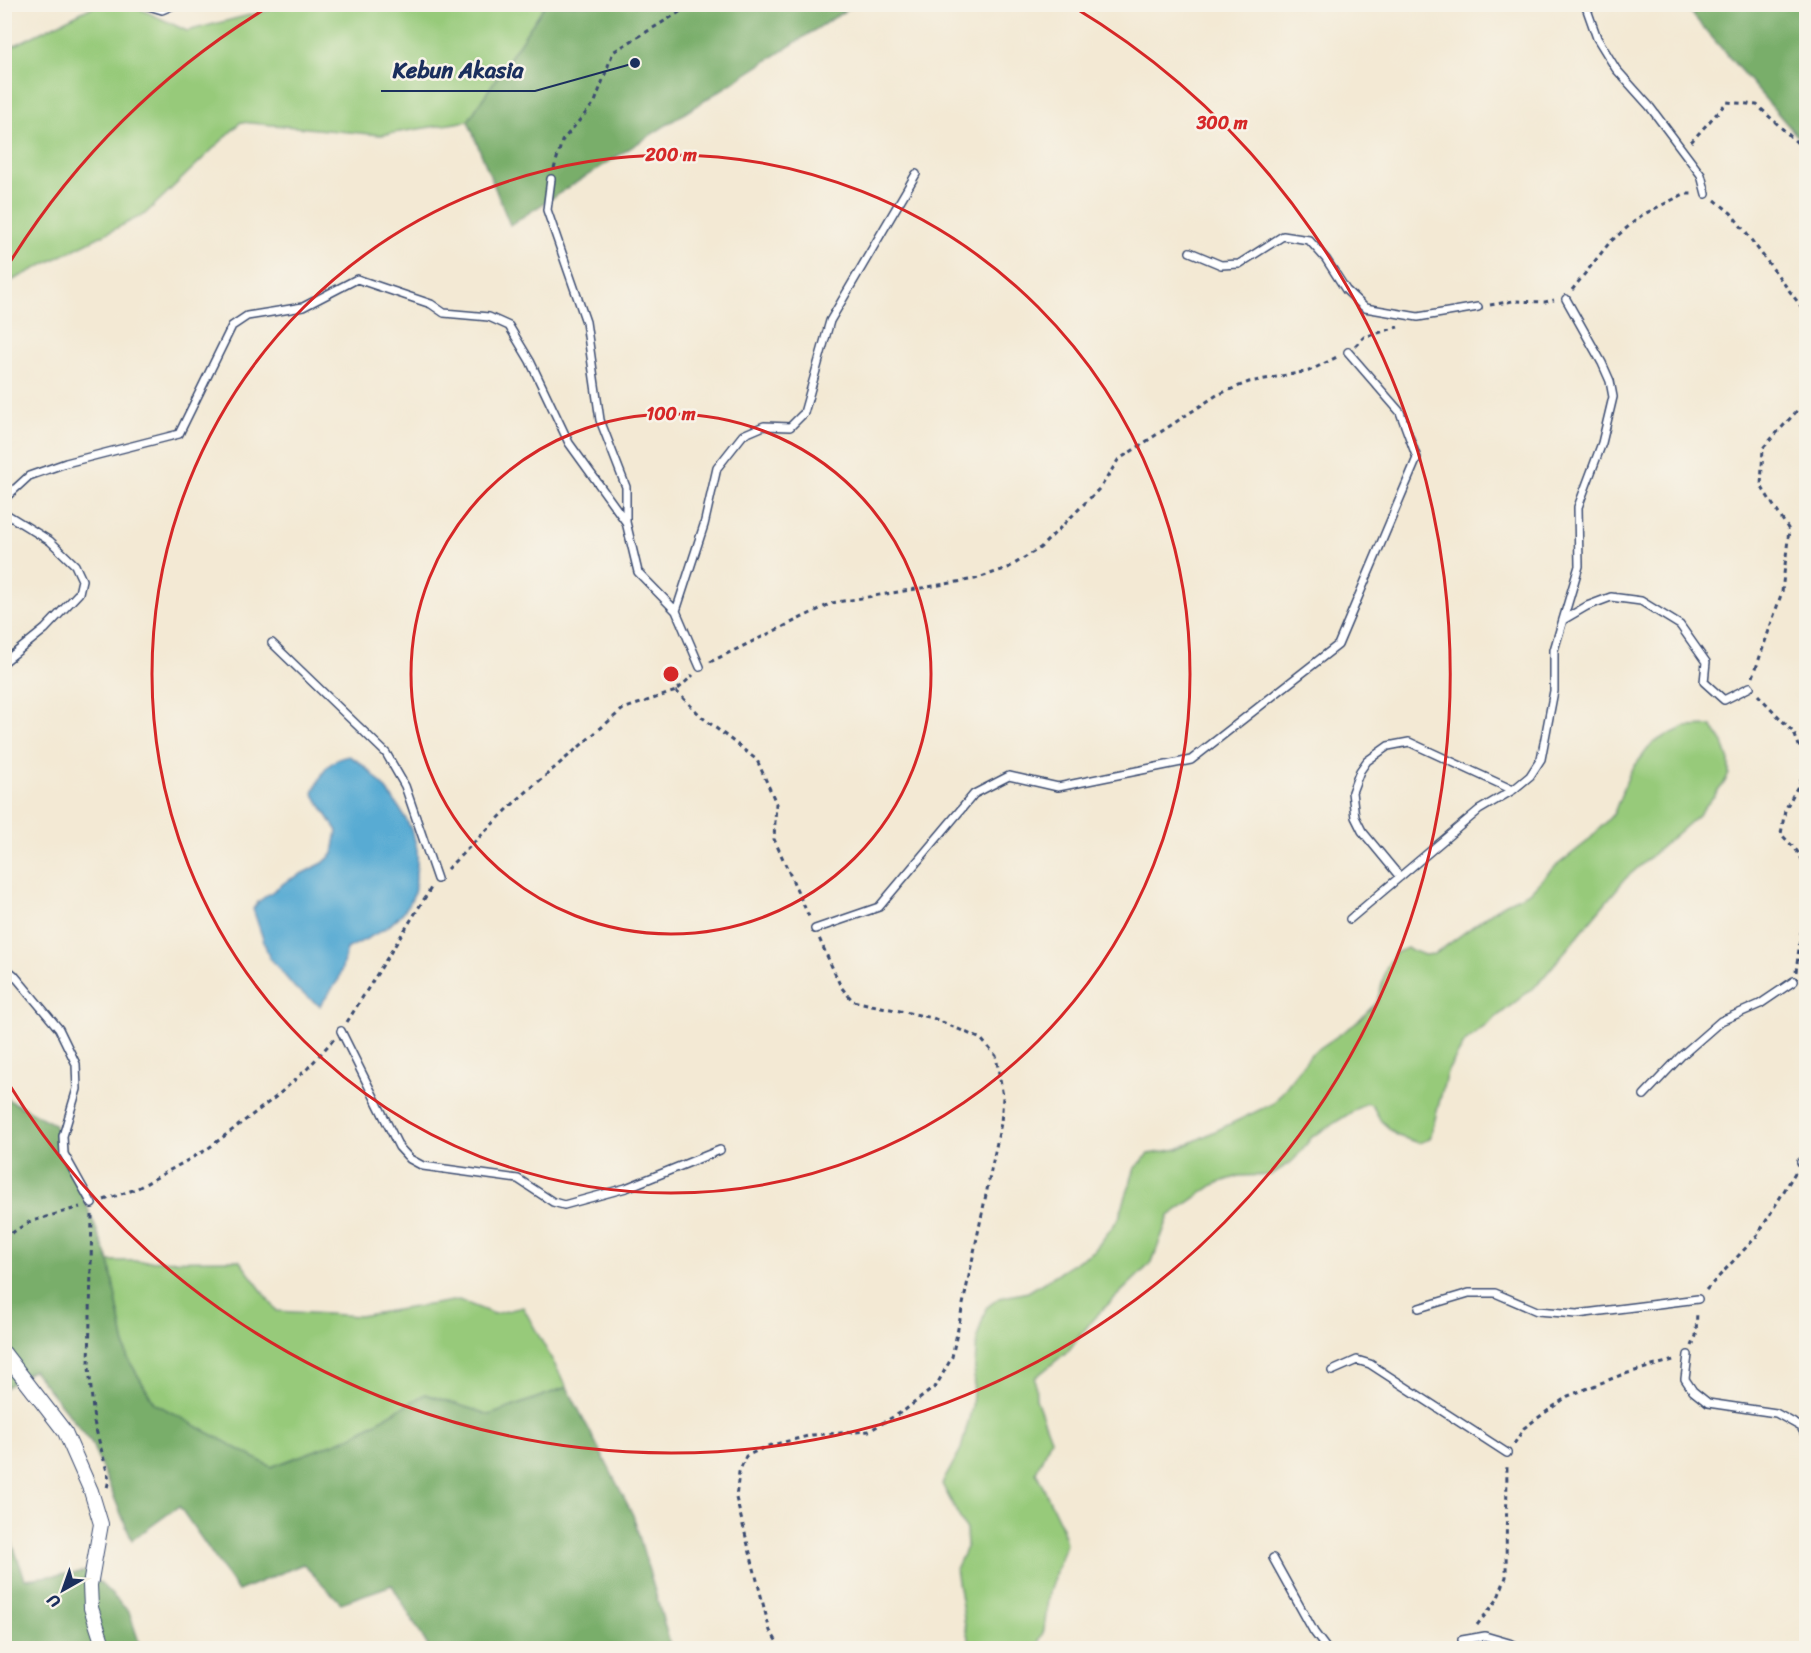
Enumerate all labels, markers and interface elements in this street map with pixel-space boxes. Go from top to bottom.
callout: Kebun Akasia [381,51,535,91]
text: Kebun Akasia [392,51,524,90]
text: 300 m [1195,107,1248,139]
text: 200 m [644,139,697,171]
text: 100 m [647,398,696,430]
centre of rings [661,664,681,684]
north arrow [33,1560,93,1620]
text: U [39,1586,67,1616]

